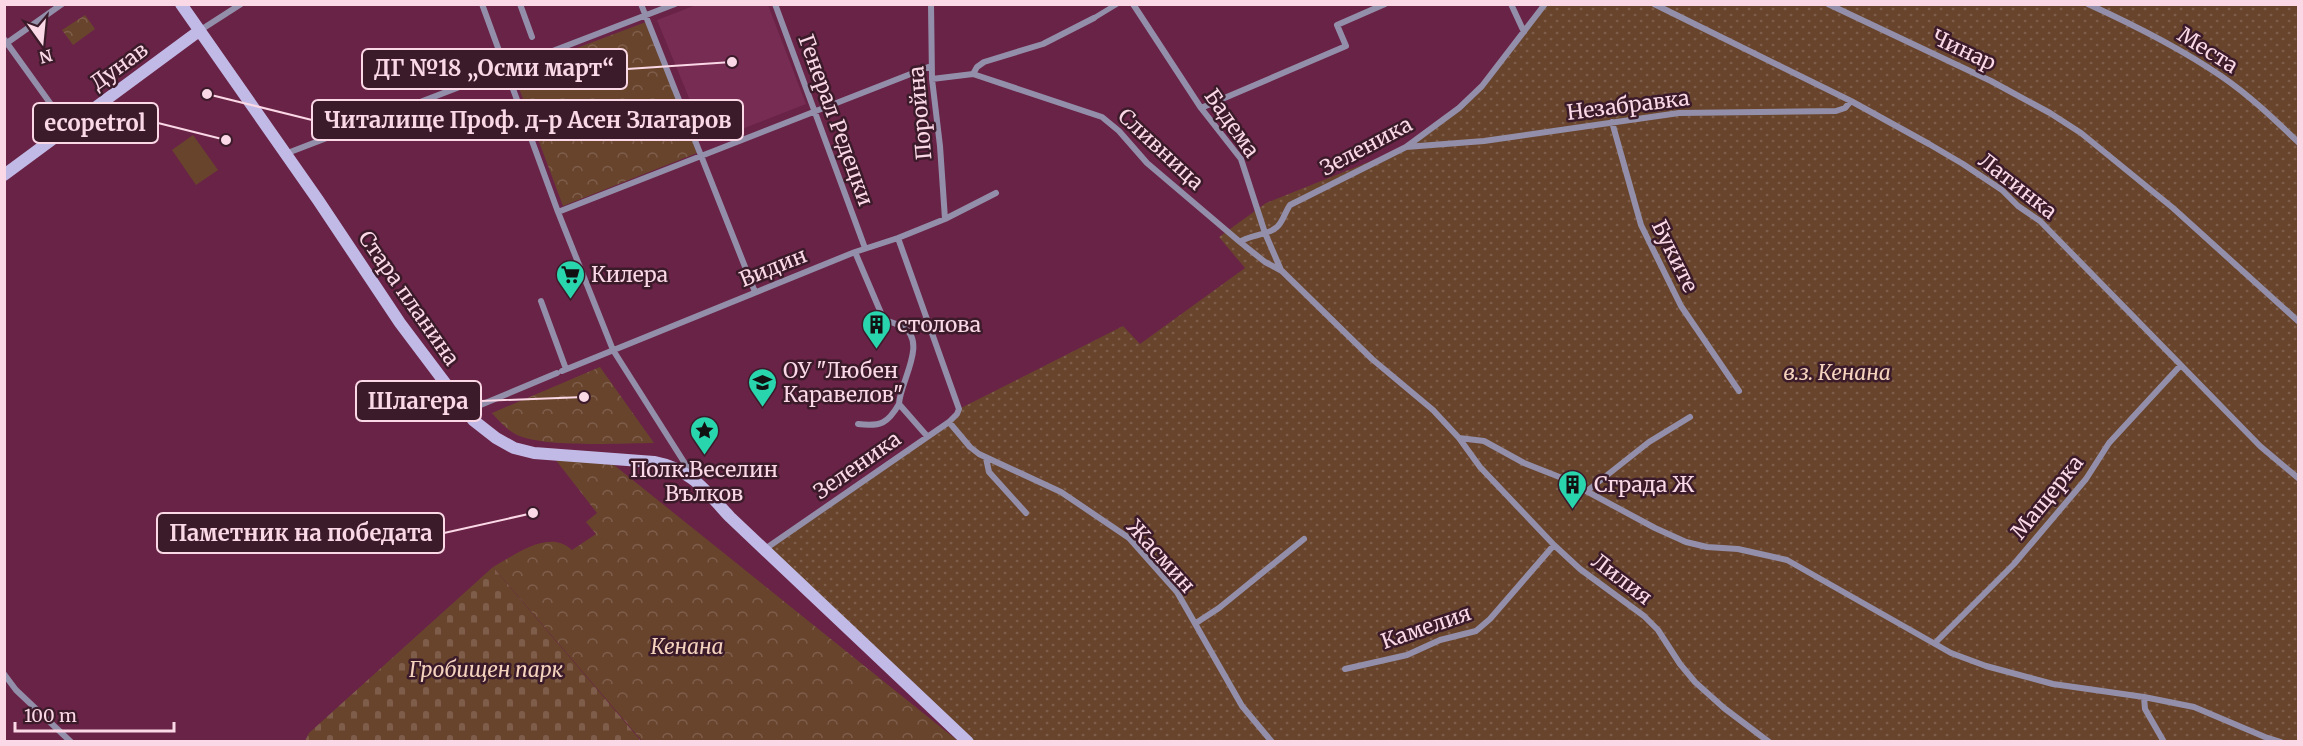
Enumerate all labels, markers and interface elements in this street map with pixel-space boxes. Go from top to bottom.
north arrow [12,12,72,72]
street label: Места [2173,21,2243,79]
street label: Чинар [1928,23,2000,77]
street label: Генерал Редецки [792,31,880,209]
street label: Дунав [85,36,153,96]
text: N [37,45,55,68]
callout: ДГ №18 „Осми март“ [362,49,627,89]
text: ДГ №18 „Осми март“ [374,54,614,82]
street label: Поройна [902,65,938,161]
street label: Бадема [1199,83,1265,163]
street label: Незабравка [1565,84,1691,126]
callout: Читалище Проф. д-р Асен Златаров [312,100,743,140]
callout: ecopetrol [33,103,158,143]
street label: Сливница [1113,103,1209,195]
text: Читалище Проф. д-р Асен Златаров [324,106,732,134]
text: ecopetrol [44,109,146,137]
street label: Зеленика [1315,111,1417,181]
street label: Латинка [1973,147,2063,225]
street label: Буките [1646,215,1704,297]
street label: Стара планина [353,225,465,371]
street label: Видин [735,241,811,293]
supermarket icon: Килера [554,258,586,300]
place label: Килера [591,261,668,288]
building icon: столова [860,308,892,350]
place label: столова [897,311,981,338]
place label: ОУ "Любен Каравелов" [783,357,903,408]
park label: в.з. Кенана [1783,359,1891,386]
school or university icon: ОУ "Любен Каравелов" [746,366,778,408]
callout: Шлагера [356,381,481,421]
text: Шлагера [368,387,468,415]
place icon: Полк.Веселин Вълков [688,414,720,456]
street label: Зеленика [808,425,906,505]
street label: Мащерка [2005,450,2089,544]
place label: Полк.Веселин Вълков [630,456,778,507]
building icon: Сграда Ж [1557,468,1589,510]
place label: Сграда Ж [1594,471,1694,498]
callout: Паметник на победата [157,513,444,553]
street label: Жасмин [1121,514,1201,598]
text: Паметник на победата [169,519,433,547]
street label: Лилия [1586,547,1658,611]
street label: Камелия [1377,599,1475,655]
park label: Кенана [650,633,724,660]
park label: Гробищен парк [409,656,564,683]
scale bar [15,695,174,733]
text: 100 m [24,704,77,727]

